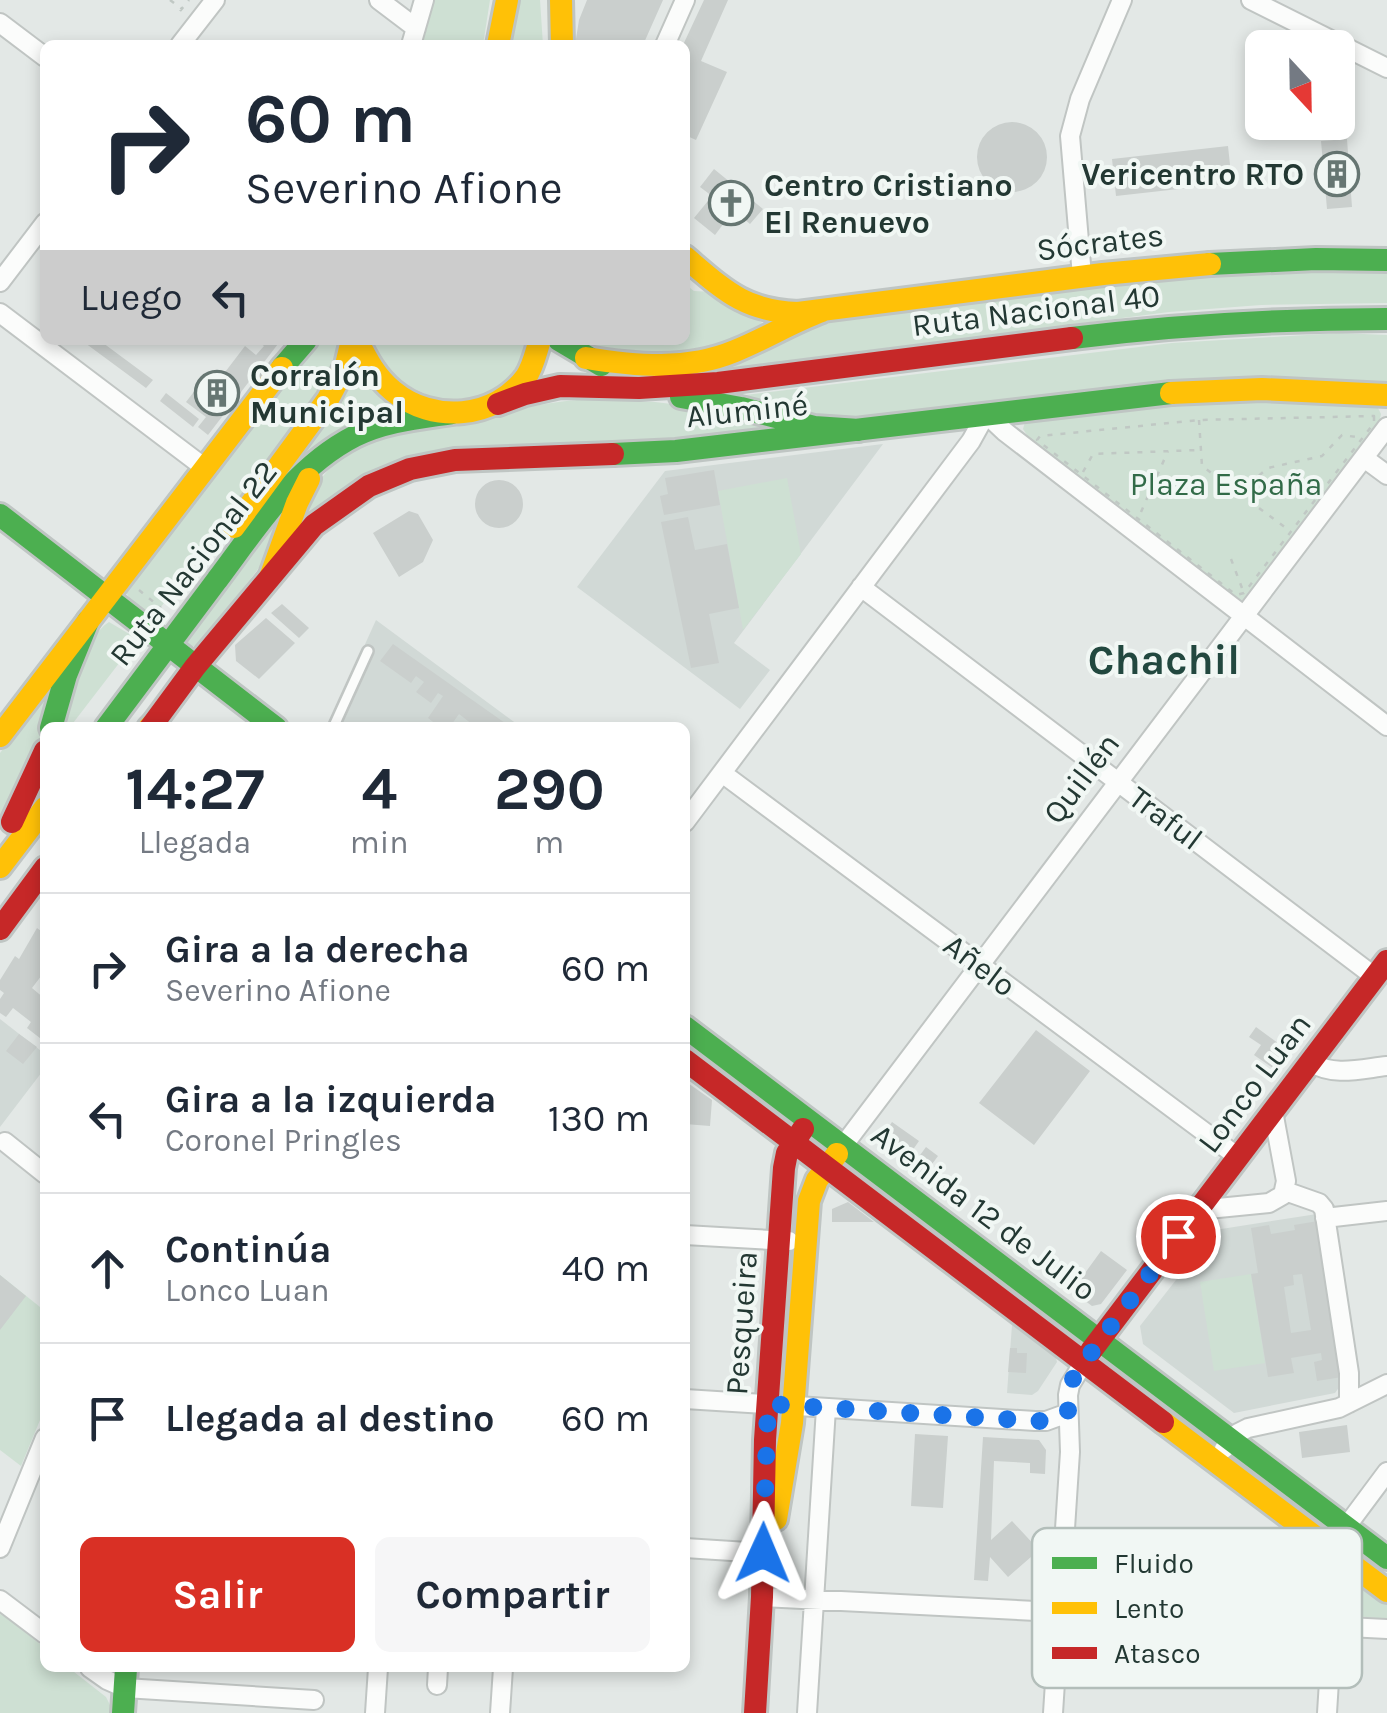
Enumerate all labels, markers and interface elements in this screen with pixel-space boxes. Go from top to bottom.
north arrow [1245,30,1355,140]
map controls [1245,30,1355,140]
text: 60 m [245,78,416,160]
icon: right [80,80,210,210]
building icon: Vericentro RTO [1314,151,1360,197]
place label: Vericentro RTO [1081,156,1304,193]
text: Severino Afione [245,162,563,214]
place label: Centro Cristiano El Renuevo [764,167,1013,241]
church icon: Centro Cristiano El Renuevo [708,180,754,226]
street label: Sócrates [1034,216,1166,269]
icon: left [203,270,258,325]
text: Luego [80,275,183,320]
street label: Ruta Nacional 40 [910,277,1162,344]
place label: Corralón Municipal [250,357,404,431]
building icon: Corralón Municipal [194,370,240,416]
street label: Aluminé [684,386,810,435]
street label: Ruta Nacional 22 [102,453,285,673]
park label: Plaza España [1130,466,1322,503]
district label: Chachil [1088,635,1240,685]
street label: Quillén [1035,726,1127,831]
text: 14:27 [125,754,265,824]
text: 4 [361,754,397,824]
text: 290 [494,754,605,824]
street label: Traful [1122,779,1210,858]
text: Llegada [139,824,251,861]
text: min [350,824,409,861]
text: m [534,824,564,861]
street label: Añelo [936,926,1023,1004]
text: Gira a la derecha [165,927,470,972]
icon: right [80,941,135,996]
text: 60 m [561,946,650,991]
text: Severino Afione [165,972,391,1009]
street label: Lonco Luan [1190,1006,1319,1160]
text: Gira a la izquierda [165,1077,497,1122]
icon: left [80,1091,135,1146]
text: 130 m [548,1096,650,1141]
street label: Avenida 12 de Julio [864,1116,1103,1309]
text: Coronel Pringles [165,1122,402,1159]
pin [1136,1194,1221,1279]
icon: arrive [1151,1209,1206,1264]
text: Continúa [165,1227,331,1272]
icon: ahead [80,1241,135,1296]
text: 40 m [562,1246,650,1291]
street label: Pesqueira [718,1250,765,1396]
text: Lonco Luan [165,1272,330,1309]
icon: arrive [80,1391,135,1446]
text: Llegada al destino [165,1396,495,1441]
text: 60 m [561,1396,650,1441]
position arrow [711,1501,815,1605]
legend [1032,1528,1362,1688]
button: Salir [80,1537,355,1652]
button: Compartir [375,1537,650,1652]
text: Fluido [1114,1547,1194,1580]
text: Lento [1114,1592,1184,1625]
text: Atasco [1114,1637,1201,1670]

